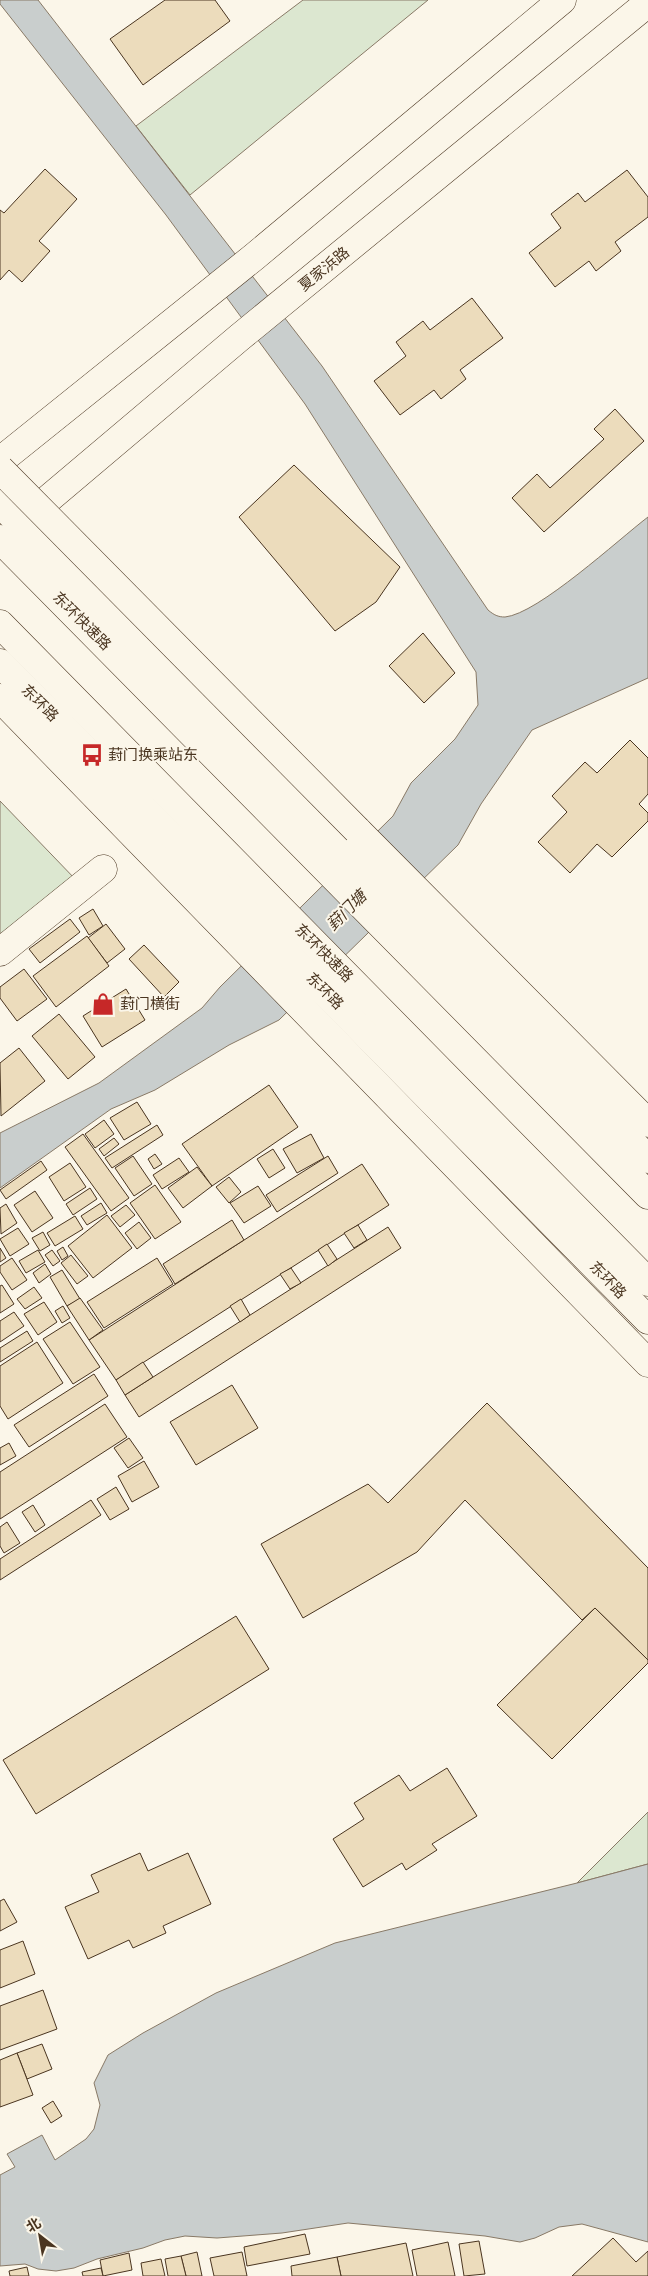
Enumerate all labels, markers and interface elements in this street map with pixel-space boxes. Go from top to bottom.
street label: 夏家浜路 [295,243,353,295]
street label: 东环快速路 [49,588,115,654]
street label: 东环路 [18,681,62,725]
bus stop icon: 葑门换乘站东 [79,742,105,768]
place label: 葑门换乘站东 [108,746,198,764]
water label: 葑门塘 [323,885,372,934]
street label: 东环快速路 [291,920,357,986]
street label: 东环路 [303,969,347,1013]
shop icon: 葑门横街 [90,991,116,1017]
place label: 葑门横街 [120,995,180,1013]
street label: 东环路 [586,1258,630,1302]
north arrow [15,2211,65,2261]
text: 北 [23,2214,44,2236]

